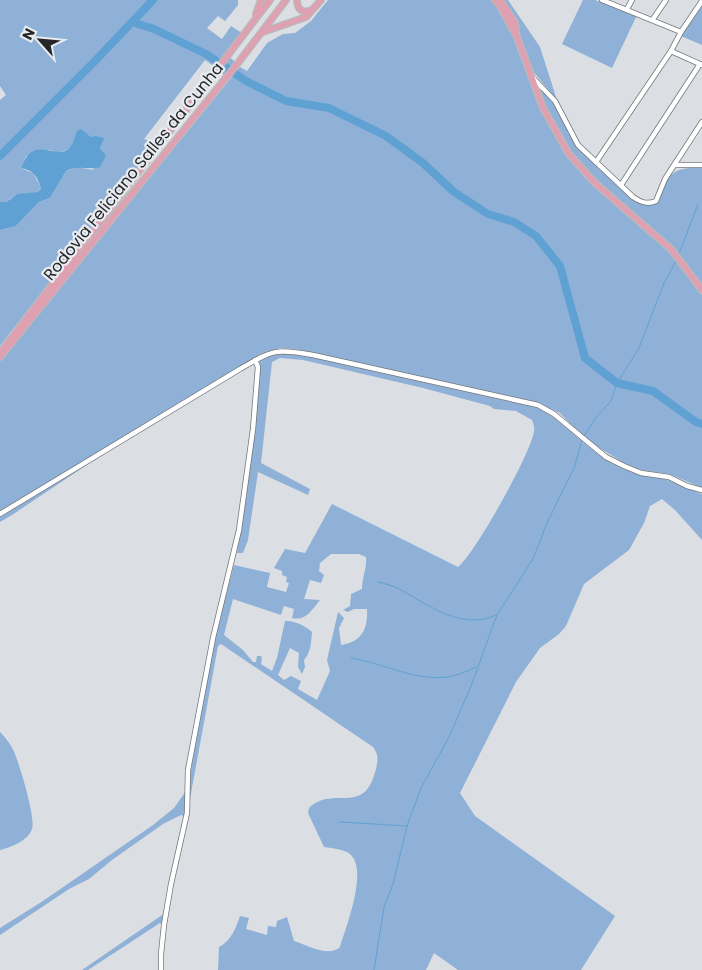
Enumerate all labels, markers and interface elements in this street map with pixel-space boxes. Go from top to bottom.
north arrow [15,15,65,65]
text: N [17,25,40,43]
street label: Rodovia Feliciano Salles da Cunha [38,57,229,285]

